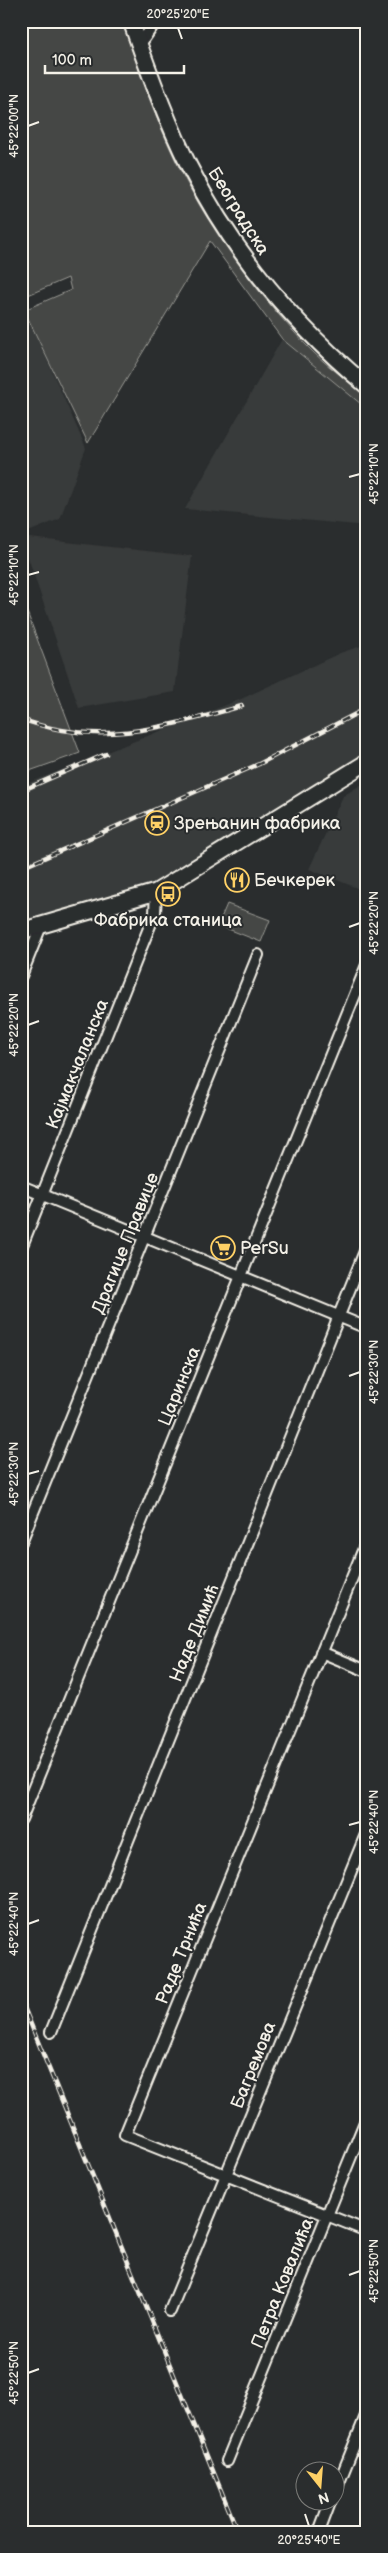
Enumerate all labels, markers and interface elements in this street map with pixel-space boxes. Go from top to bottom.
text: 20°25'20"E [147,7,210,22]
scale bar [45,42,184,74]
text: 100 m [52,51,92,70]
text: 45°22'00"N [7,94,22,158]
street label: Београдска [203,164,274,259]
text: 45°22'10"N [367,443,382,505]
text: 45°22'10"N [7,544,22,606]
station icon: Зрењанин фабрика [144,810,170,836]
place label: Зрењанин фабрика [174,813,341,834]
restaurant icon: Бечкерек [224,867,250,893]
place label: Бечкерек [254,870,336,891]
bus stop icon: Фабрика станица [155,881,181,907]
text: 45°22'20"N [367,891,382,955]
place label: Фабрика станица [94,910,243,931]
text: 45°22'20"N [7,993,22,1057]
street label: Кајмакчаланска [42,996,113,1132]
street label: Драгице Правице [88,1169,163,1317]
supermarket icon: PerSu [210,1235,236,1261]
place label: PerSu [240,1238,289,1259]
text: 45°22'30"N [367,1340,382,1404]
street label: Царинска [154,1343,205,1429]
text: 45°22'30"N [7,1442,22,1506]
street label: Наде Димић [165,1581,224,1685]
text: 45°22'40"N [367,1790,382,1854]
text: 45°22'40"N [7,1892,22,1956]
street label: Раде Трнића [151,1899,212,2007]
street label: Багремова [227,2018,280,2112]
street label: Петра Ковалића [247,2215,318,2351]
text: 45°22'50"N [367,2239,382,2303]
text: 45°22'50"N [7,2341,22,2405]
north arrow [296,2460,346,2510]
text: N [316,2488,331,2508]
text: 20°25'40"E [277,2533,341,2548]

